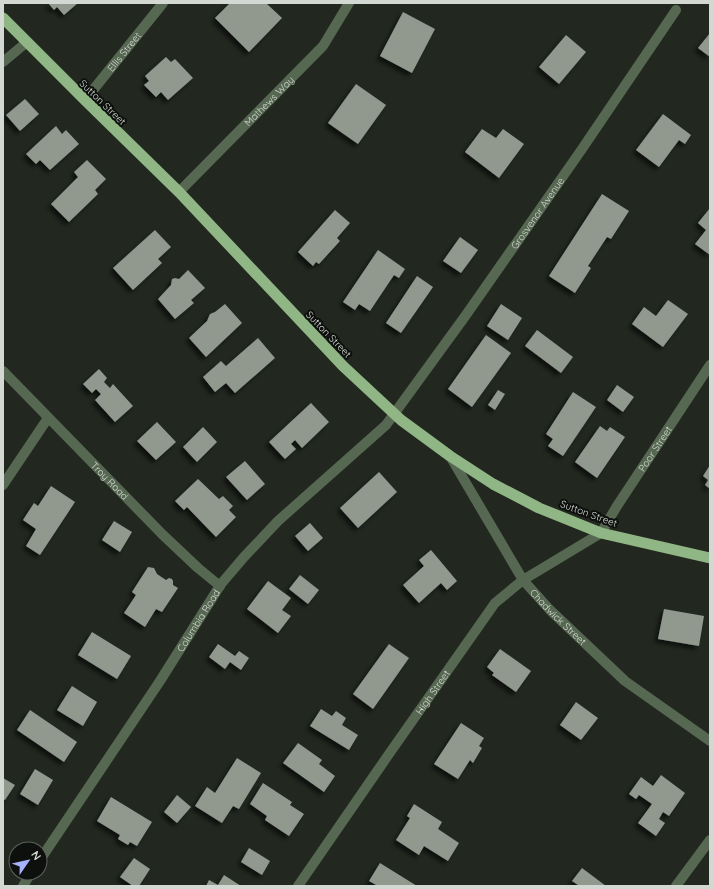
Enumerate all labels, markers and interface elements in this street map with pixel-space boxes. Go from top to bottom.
street label: Ellis Street [104,29,144,74]
street label: Mathews Way [242,73,297,129]
street label: Sutton Street [77,77,129,128]
street label: Grosvenor Avenue [508,174,568,252]
street label: Sutton Street [303,308,355,361]
street label: Poor Street [635,423,675,474]
street label: Troy Road [88,459,131,503]
street label: Sutton Street [558,497,620,530]
street label: Chadwick Street [527,586,589,649]
street label: Columbia Road [174,587,223,654]
street label: High Street [413,667,453,717]
north arrow [8,841,48,881]
text: N [28,848,44,863]

